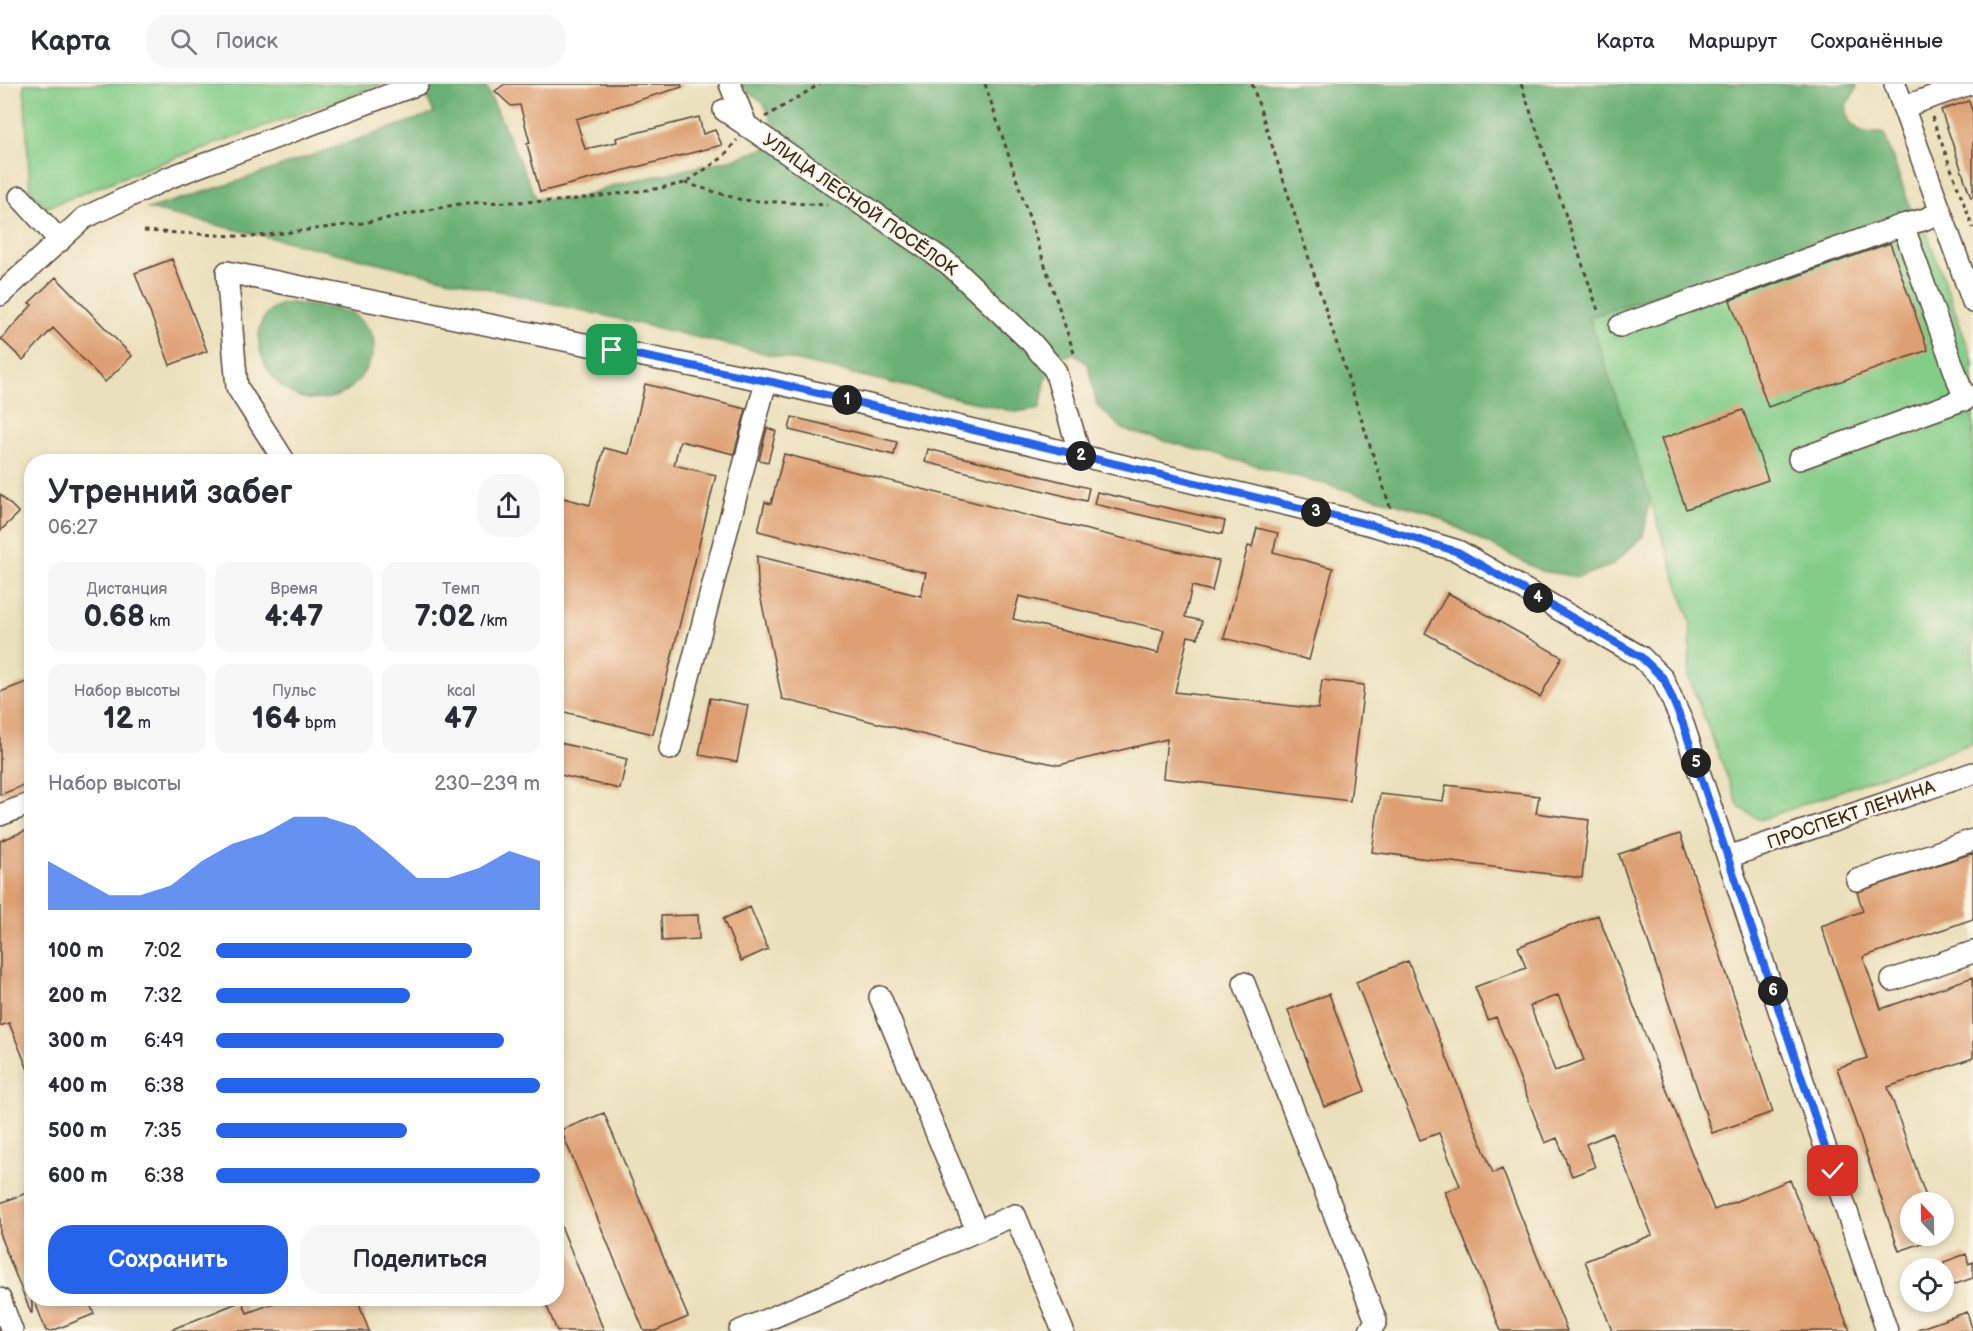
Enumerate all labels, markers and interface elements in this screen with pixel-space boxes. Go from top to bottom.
search box [146,14,566,68]
text: Карта [30,25,110,58]
icon: search [167,25,200,58]
text: Поиск [215,28,278,55]
text: Карта [1596,29,1655,54]
text: Маршрут [1688,29,1777,54]
text: Сохранённые [1810,29,1943,54]
street label: УЛИЦА ЛЕСНОЙ ПОСЁЛОК [759,129,962,280]
pin [586,324,637,375]
icon: arrive [595,333,628,366]
pin: 1 [832,385,862,415]
text: 1 [844,390,850,409]
pin: 2 [1066,441,1096,471]
text: 2 [1076,446,1086,465]
text: Утренний забег [48,473,293,513]
button: share [477,474,540,537]
pin: 3 [1301,497,1331,527]
text: 3 [1311,502,1321,521]
text: 06:27 [48,516,98,540]
text: Дистанция [87,580,167,599]
text: Время [270,580,318,599]
text: Темп [442,580,480,599]
pin: 4 [1523,583,1553,613]
text: 4 [1533,588,1543,607]
text: 0.68 [84,599,145,635]
text: 4:47 [264,599,324,635]
text: 7:02 [414,599,475,635]
text: km [145,612,170,631]
text: /km [475,612,508,631]
text: Набор высоты [74,682,180,701]
text: Пульс [272,682,316,701]
text: kcal [447,682,475,701]
text: 12 [103,701,134,737]
text: 164 [252,701,300,737]
text: 47 [444,701,478,737]
text: m [134,714,151,733]
text: bpm [300,714,336,733]
pin: 5 [1681,748,1711,778]
text: 5 [1691,753,1701,772]
text: Набор высоты [48,772,181,796]
text: 230–239 m [434,772,540,796]
street label: ПРОСПЕКТ ЛЕНИНА [1764,776,1938,854]
text: 100 m [48,939,104,963]
text: 7:02 [144,939,181,963]
pin: 6 [1758,976,1788,1006]
text: 6 [1768,981,1778,1000]
text: 200 m [48,984,107,1008]
text: 7:32 [144,984,182,1008]
text: 300 m [48,1029,107,1053]
text: 6:49 [144,1029,184,1053]
text: 400 m [48,1074,107,1098]
text: 6:38 [144,1074,184,1098]
text: 500 m [48,1119,107,1143]
text: 7:35 [144,1119,182,1143]
pin [1807,1145,1858,1196]
icon: check [1816,1154,1849,1187]
text: 600 m [48,1164,108,1188]
text: 6:38 [144,1164,184,1188]
north arrow [1900,1192,1954,1246]
map controls [1900,1192,1954,1312]
button: Сохранить [48,1225,288,1294]
button: Поделиться [300,1225,540,1294]
button: locate [1900,1258,1954,1312]

